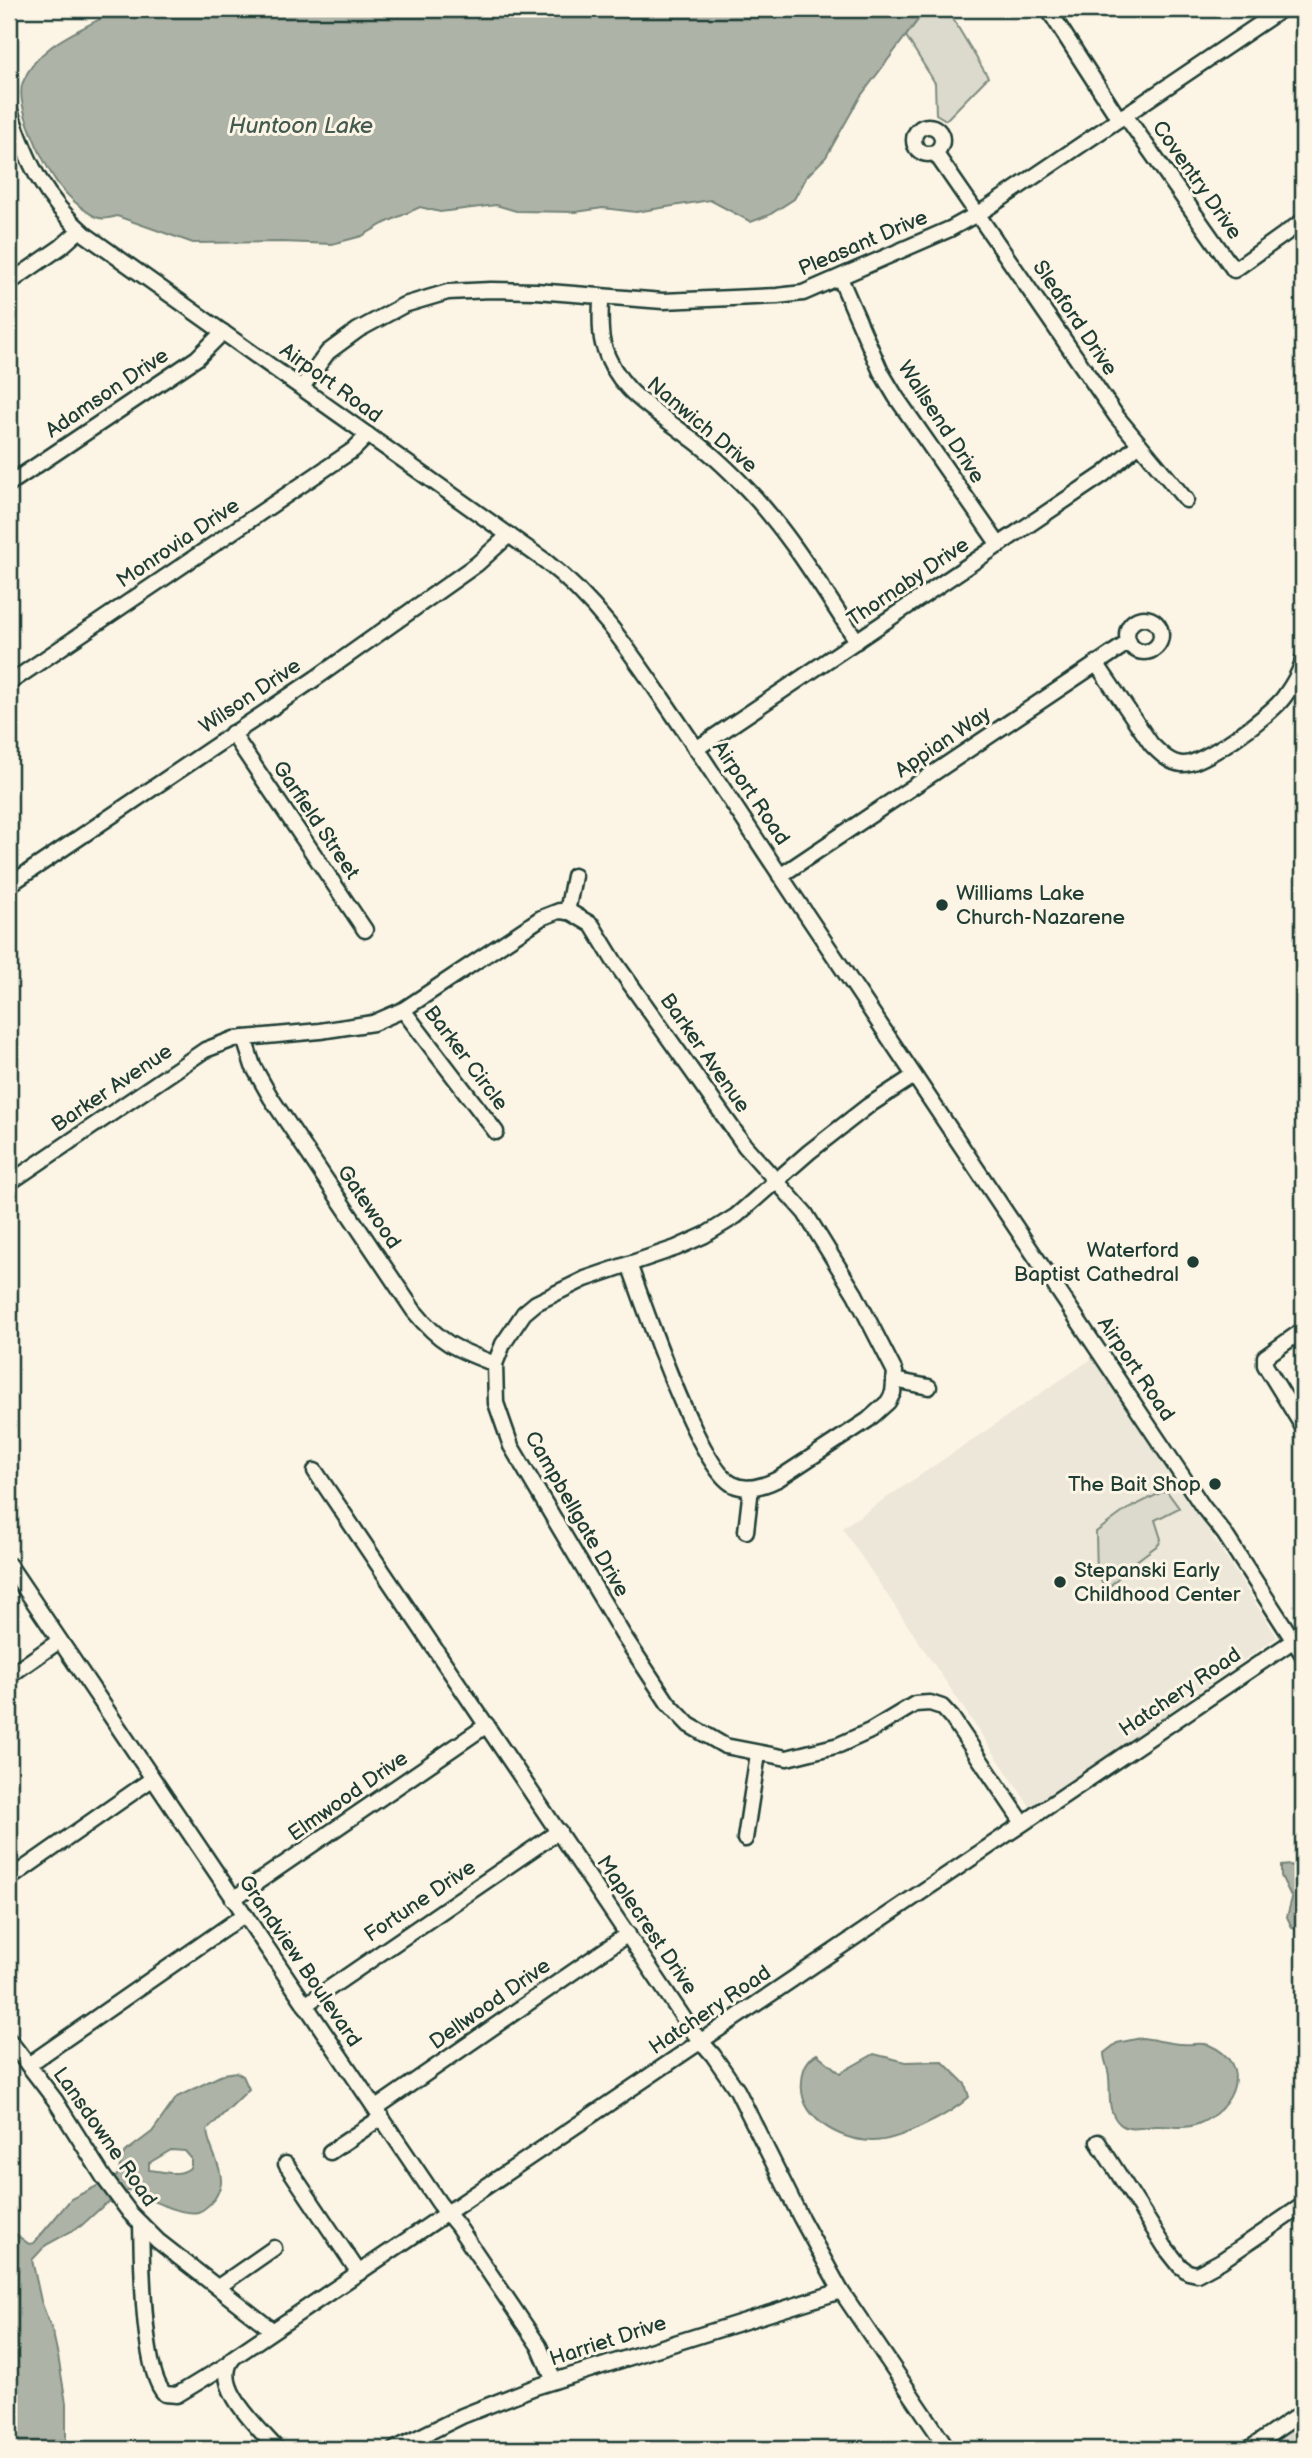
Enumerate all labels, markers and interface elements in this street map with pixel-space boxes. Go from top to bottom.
water label: Huntoon Lake [229,112,373,140]
street label: Coventry Drive [1147,116,1247,244]
street label: Pleasant Drive [795,205,931,281]
street label: Sleaford Drive [1027,256,1123,380]
street label: Airport Road [275,338,387,428]
street label: Adamson Drive [41,343,173,443]
street label: Wallsend Drive [892,356,990,488]
street label: Nanwich Drive [642,372,762,478]
street label: Monrovia Drive [112,493,244,593]
street label: Thornaby Drive [842,532,974,632]
street label: Wilson Drive [195,653,305,739]
street label: Appian Way [890,701,996,783]
street label: Airport Road [707,736,795,850]
street label: Garfield Street [267,756,365,884]
place label: Williams Lake Church-Nazarene [956,881,1125,930]
marker: Williams Lake Church-Nazarene [934,897,950,913]
street label: Barker Avenue [655,989,755,1117]
street label: Barker Circle [419,1001,513,1115]
street label: Barker Avenue [47,1039,177,1137]
street label: Gatewood [332,1160,406,1254]
place label: Waterford Baptist Cathedral [1014,1238,1179,1287]
marker: Waterford Baptist Cathedral [1185,1254,1201,1270]
street label: Airport Road [1092,1312,1180,1426]
street label: Campbellgate Drive [519,1427,635,1601]
place label: The Bait Shop [1068,1472,1201,1497]
marker: The Bait Shop [1207,1476,1223,1492]
place label: Stepanski Early Childhood Center [1074,1558,1241,1607]
marker: Stepanski Early Childhood Center [1052,1574,1068,1590]
street label: Hatchery Road [1114,1642,1246,1742]
street label: Elmwood Drive [283,1745,413,1847]
street label: Maplecrest Drive [591,1851,703,1999]
street label: Fortune Drive [360,1855,480,1947]
street label: Grandview Boulevard [233,1870,367,2052]
street label: Dellwood Drive [425,1953,555,2055]
street label: Hatchery Road [644,1960,776,2060]
street label: Lansdowne Road [48,2063,162,2211]
street label: Harriet Drive [546,2310,670,2372]

